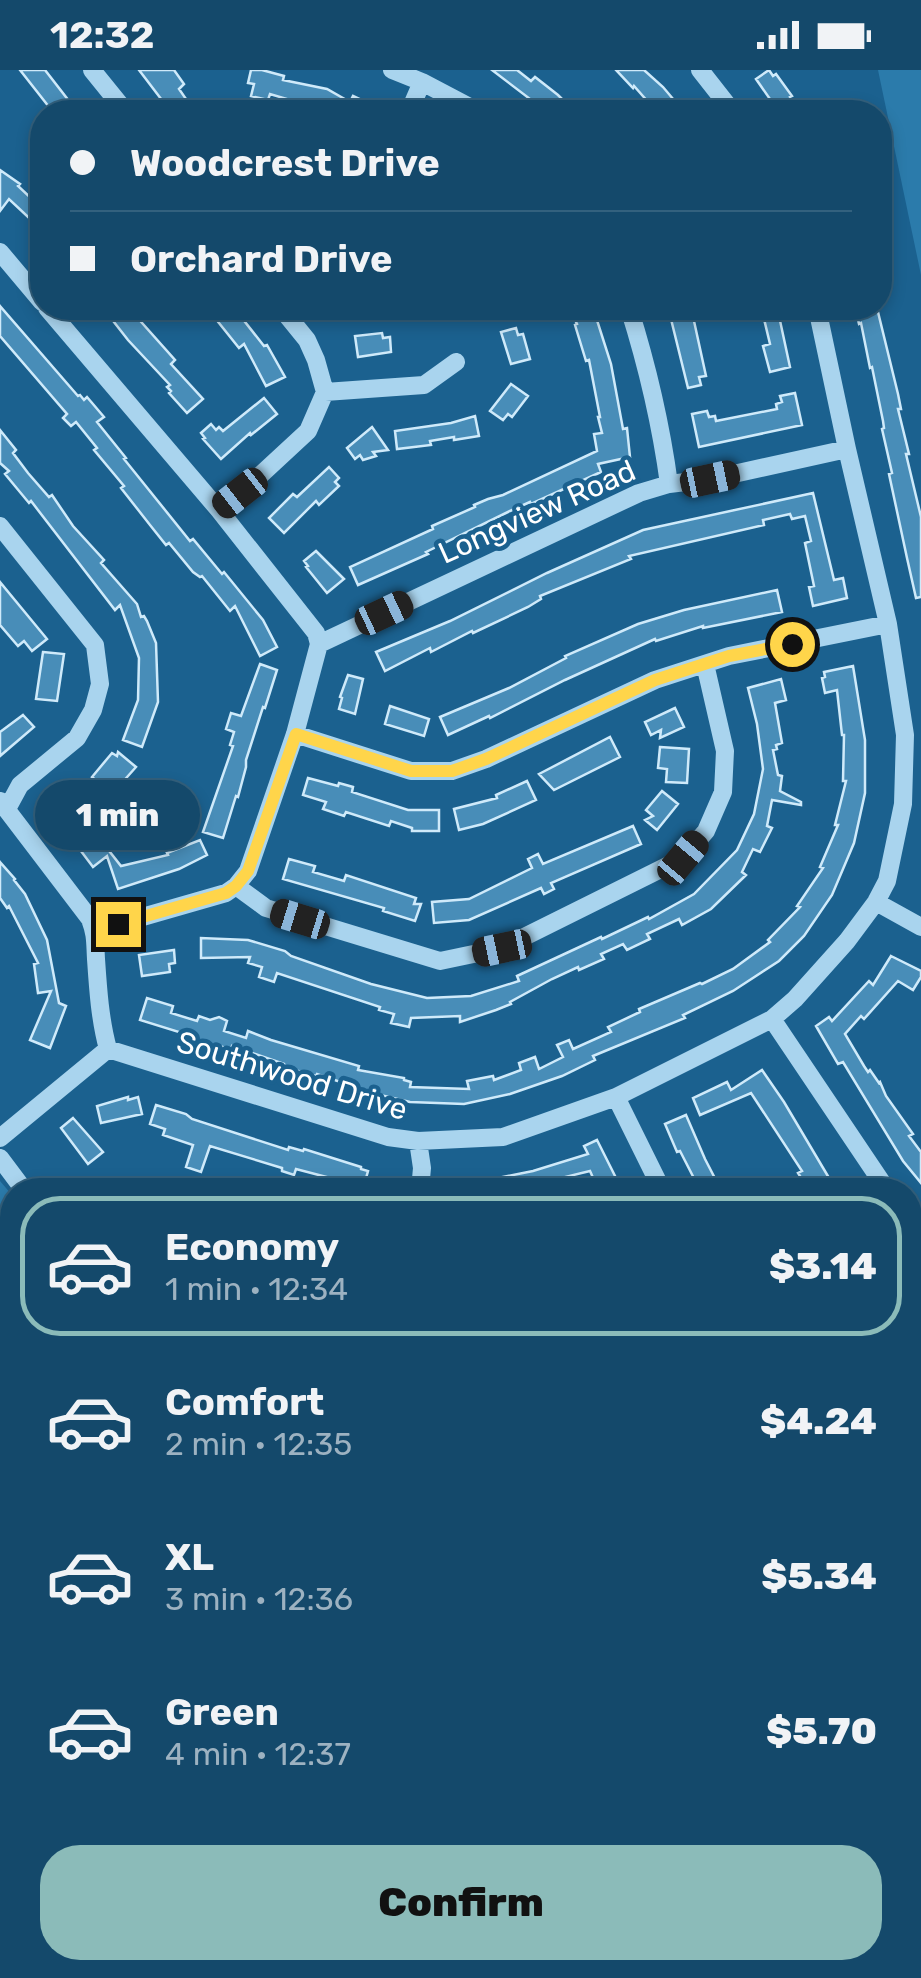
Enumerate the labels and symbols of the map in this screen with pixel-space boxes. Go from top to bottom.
street label: Longview Road [433,452,641,572]
car [678,458,742,500]
car [207,463,273,523]
car [350,587,418,639]
route start [770,622,815,667]
callout: 1 min [36,779,200,849]
car [652,825,714,891]
car [267,896,333,942]
route end [96,902,141,947]
car [470,927,534,969]
street label: Southwood Drive [172,1024,412,1128]

